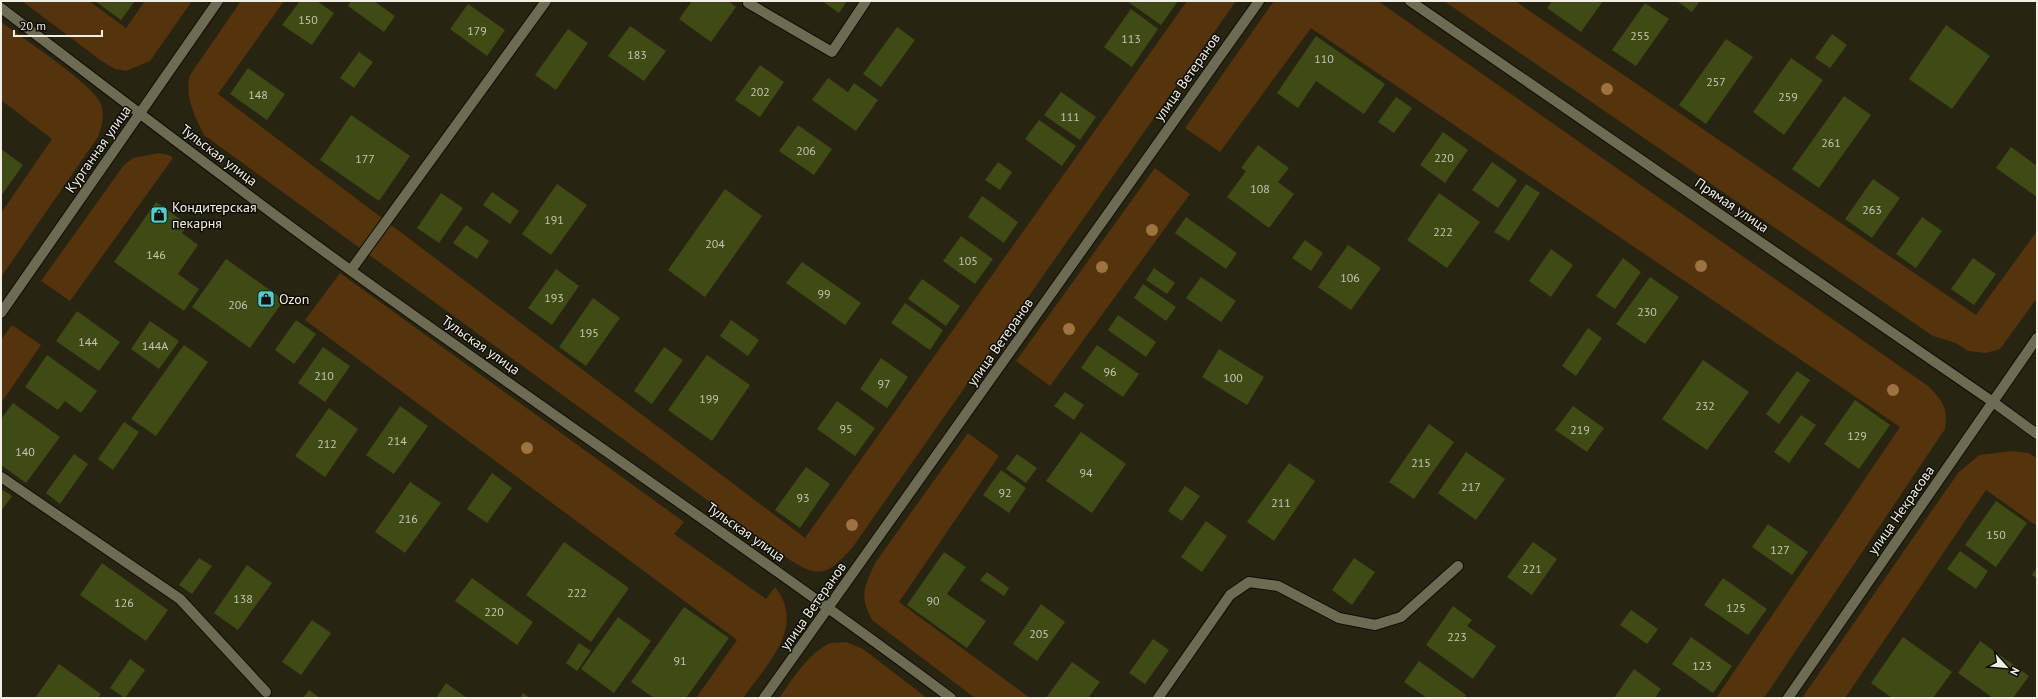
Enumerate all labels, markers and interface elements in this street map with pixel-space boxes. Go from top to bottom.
scale bar [14,12,102,38]
house number: 150 [298,12,318,27]
text: 20 m [20,18,46,33]
house number: 179 [467,23,487,38]
house number: 255 [1630,28,1650,43]
street label: улица Ветеранов [1150,29,1224,125]
house number: 113 [1121,31,1141,46]
house number: 183 [627,47,647,62]
house number: 110 [1314,51,1334,66]
house number: 257 [1706,74,1726,89]
house number: 202 [750,84,770,99]
house number: 148 [248,87,268,102]
house number: 259 [1778,89,1798,104]
street label: Курганная улица [61,102,135,196]
house number: 111 [1060,109,1080,124]
street label: Тульская улица [177,120,261,190]
house number: 261 [1821,135,1841,150]
house number: 206 [796,143,816,158]
house number: 220 [1434,150,1454,165]
house number: 177 [355,151,375,166]
street label: Прямая улица [1692,174,1772,236]
house number: 108 [1250,181,1270,196]
place label: Кондитерская пекарня [172,198,257,232]
house number: 263 [1862,202,1882,217]
shop icon: Кондитерская пекарня [149,205,169,225]
house number: 191 [544,212,564,227]
house number: 222 [1433,224,1453,239]
house number: 204 [705,236,725,251]
house number: 146 [146,247,166,262]
house number: 105 [958,253,978,268]
house number: 106 [1340,270,1360,285]
house number: 99 [817,286,831,301]
shop icon: Ozon [256,289,276,309]
place label: Ozon [279,290,309,308]
house number: 193 [544,290,564,305]
street label: улица Ветеранов [963,294,1037,390]
house number: 206 [228,297,248,312]
house number: 230 [1637,304,1657,319]
street label: Тульская улица [438,311,524,379]
house number: 195 [579,325,599,340]
house number: 144 [78,334,98,349]
house number: 144А [142,338,168,353]
house number: 96 [1103,364,1117,379]
house number: 210 [314,368,334,383]
house number: 100 [1223,370,1243,385]
house number: 97 [877,376,891,391]
house number: 199 [699,391,719,406]
house number: 232 [1695,398,1715,413]
house number: 95 [839,421,853,436]
house number: 219 [1570,422,1590,437]
house number: 129 [1847,428,1867,443]
house number: 214 [387,433,407,448]
house number: 212 [317,436,337,451]
house number: 140 [15,444,35,459]
house number: 215 [1411,455,1431,470]
street label: улица Некрасова [1864,462,1938,558]
house number: 94 [1079,465,1093,480]
house number: 217 [1461,479,1481,494]
house number: 92 [998,485,1012,500]
house number: 93 [796,490,810,505]
house number: 211 [1271,495,1291,510]
street label: Тульская улица [703,498,789,566]
house number: 216 [398,511,418,526]
house number: 150 [1986,527,2006,542]
house number: 127 [1770,542,1790,557]
street label: улица Ветеранов [776,558,850,654]
house number: 221 [1522,561,1542,576]
house number: 222 [567,585,587,600]
house number: 138 [233,591,253,606]
house number: 90 [926,593,940,608]
house number: 126 [114,595,134,610]
house number: 125 [1726,600,1746,615]
house number: 220 [484,604,504,619]
house number: 205 [1029,626,1049,641]
house number: 223 [1447,629,1467,644]
north arrow [1986,647,2026,687]
house number: 91 [673,653,687,668]
house number: 123 [1692,658,1712,673]
text: N [2007,665,2023,678]

